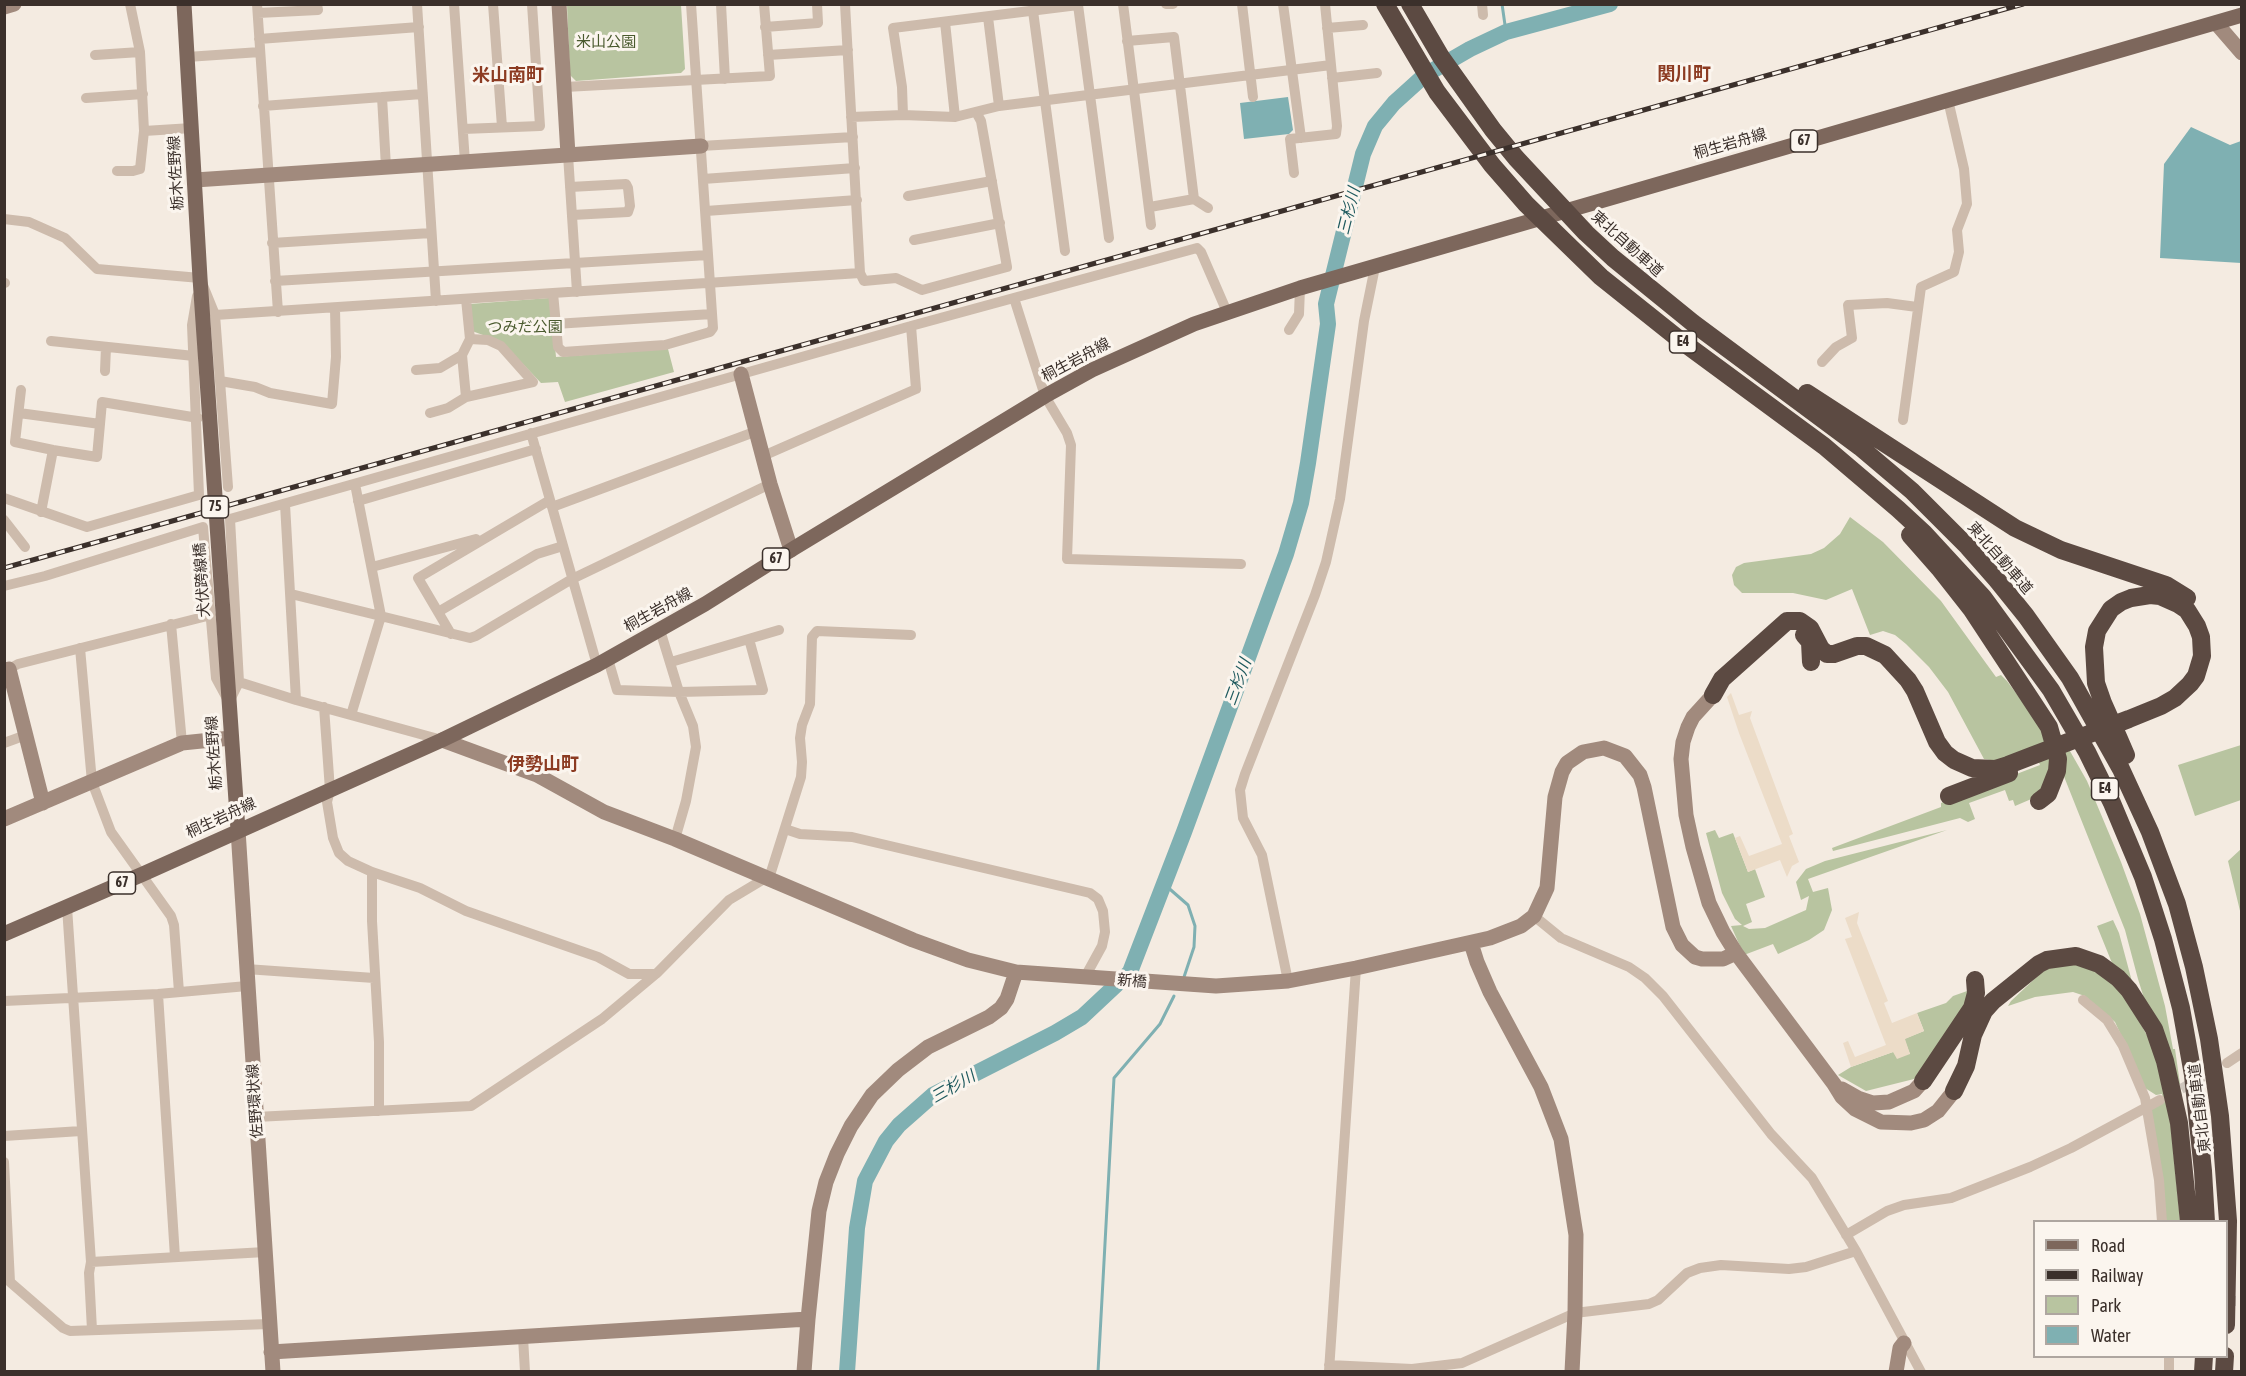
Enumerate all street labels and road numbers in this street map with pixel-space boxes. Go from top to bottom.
street label: 桐生岩舟線 [1691,125,1769,163]
road number: 67 [1790,130,1818,152]
street label: 栃木佐野線 [165,135,187,211]
street label: 東北自動車道 [1588,207,1666,281]
road number: E4 [1670,331,1696,353]
street label: 桐生岩舟線 [1039,334,1113,386]
road number: 75 [202,496,228,518]
street label: 東北自動車道 [1964,518,2036,598]
street label: 犬伏跨線橋 [190,542,214,618]
road number: 67 [762,548,790,570]
street label: 桐生岩舟線 [621,584,695,636]
street label: 栃木佐野線 [202,715,226,791]
road number: E4 [2092,778,2118,800]
street label: 桐生岩舟線 [183,794,259,842]
road number: 67 [108,872,136,894]
street label: 新橋 [1116,971,1148,991]
street label: 東北自動車道 [2186,1062,2214,1154]
street label: 佐野環状線 [243,1063,267,1139]

